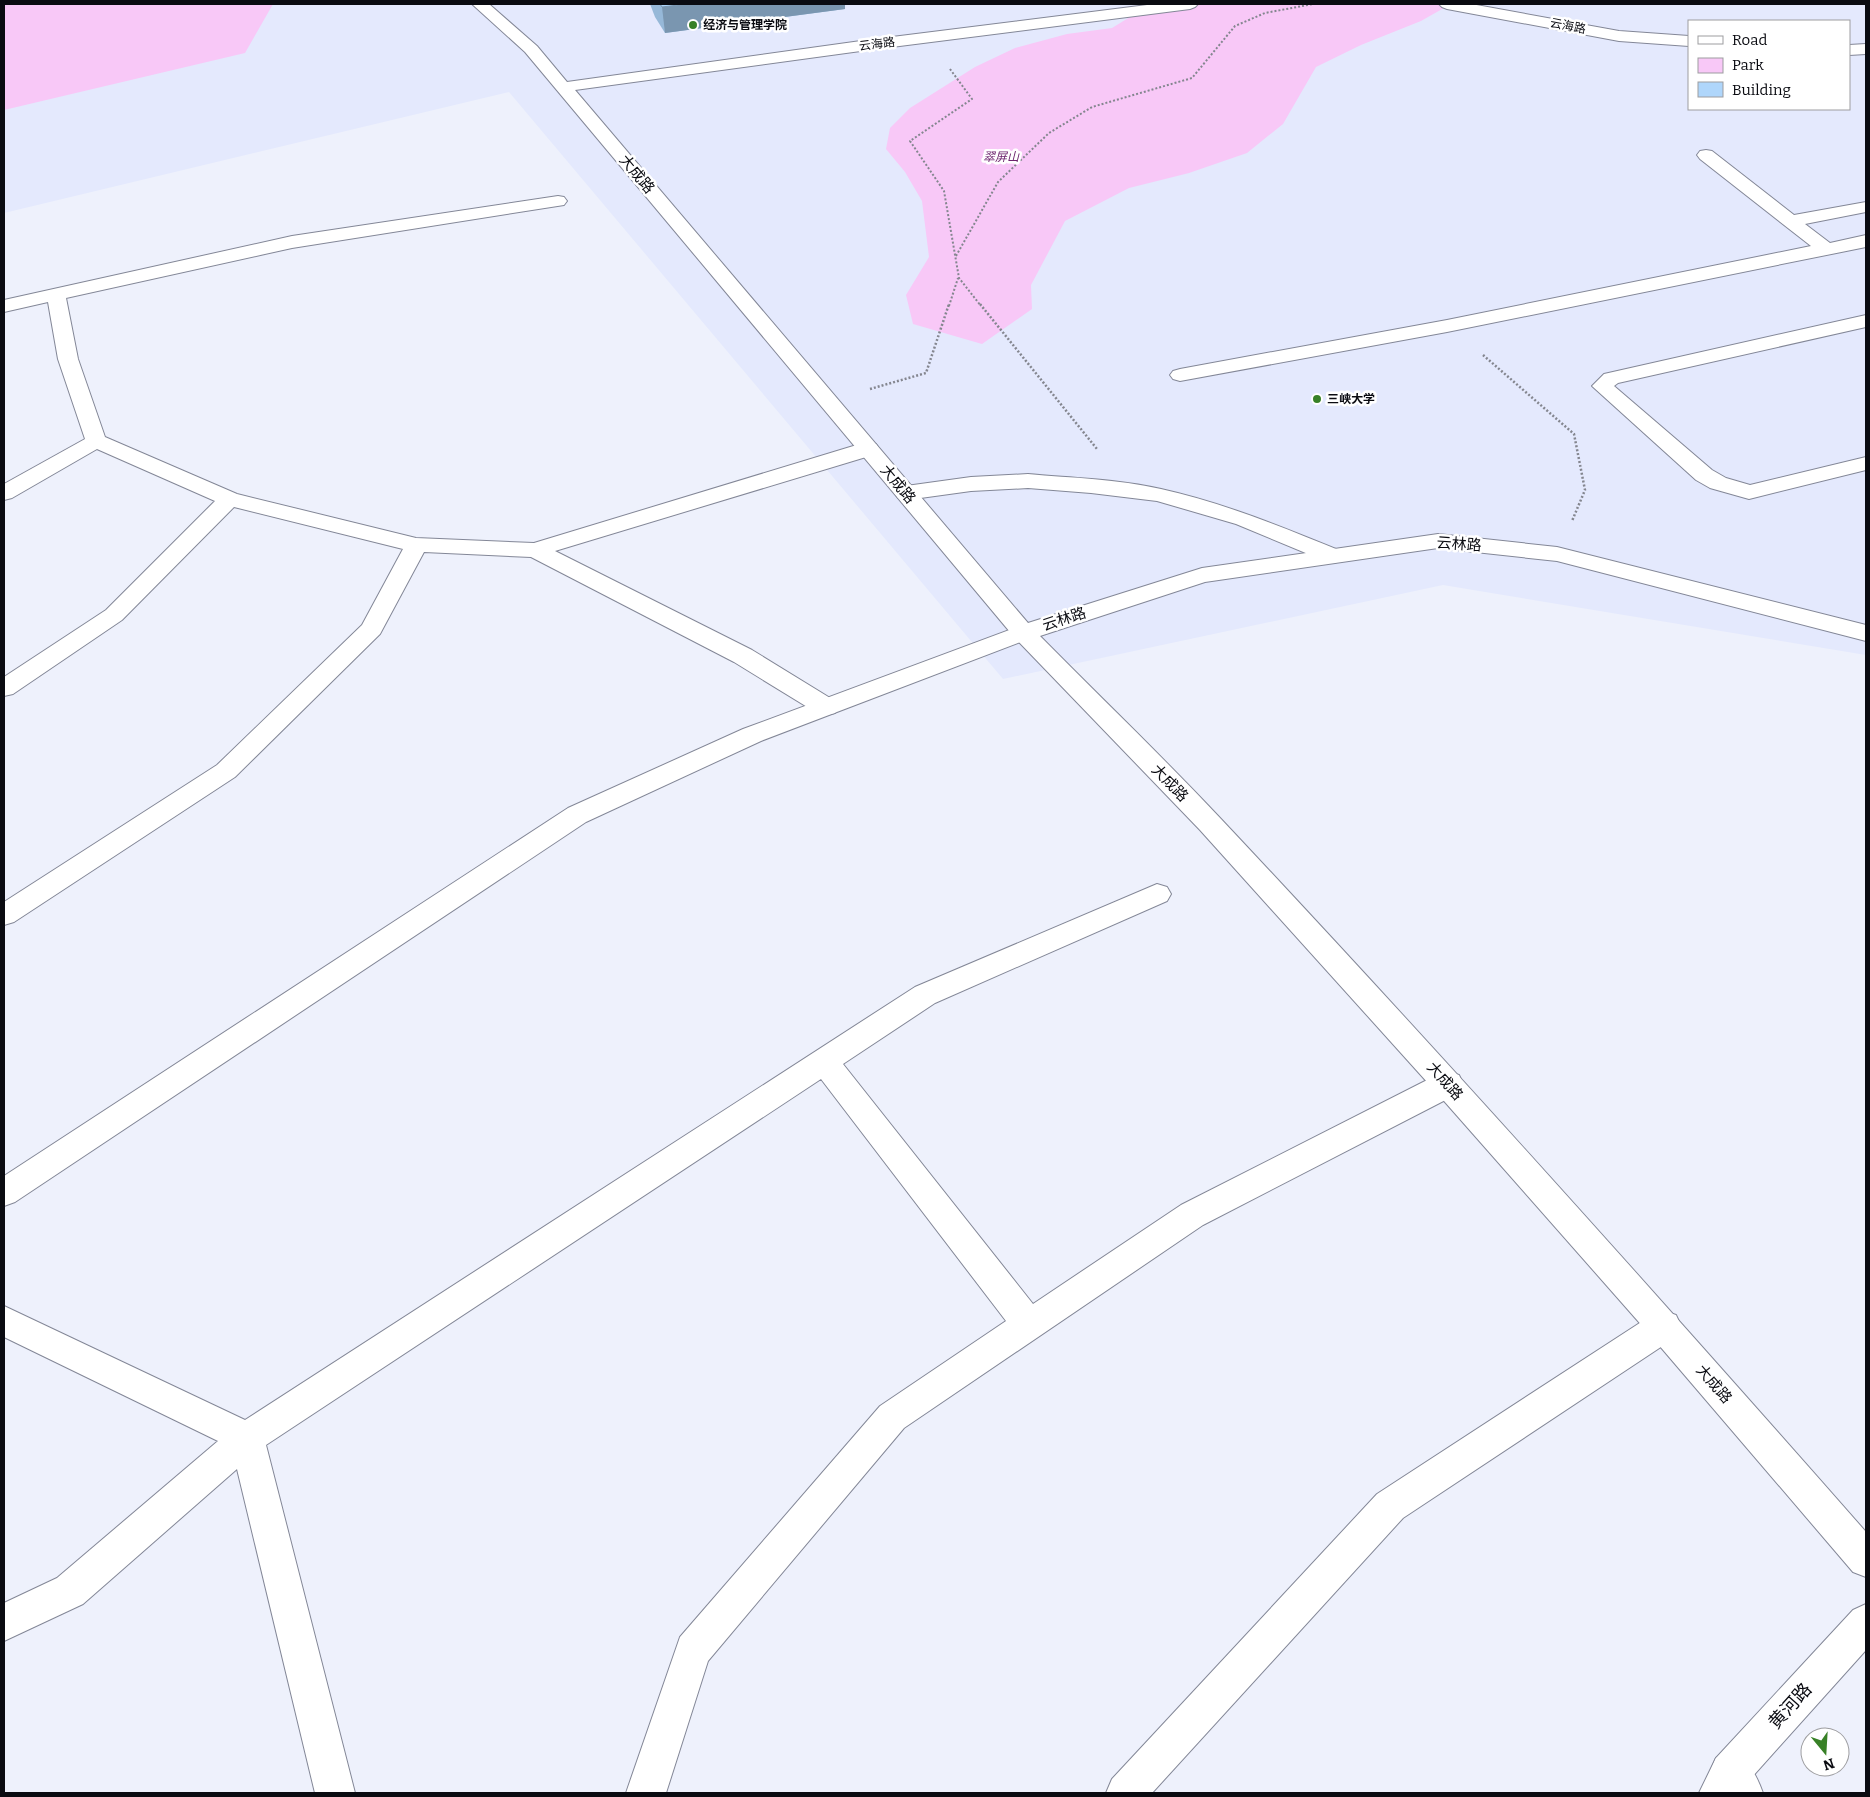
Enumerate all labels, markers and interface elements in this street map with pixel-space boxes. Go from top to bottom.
street label: 云海路 [1549,16,1587,36]
place label: 经济与管理学院 [703,18,787,32]
marker: 经济与管理学院 [687,19,699,31]
legend [1688,20,1850,110]
text: Road [1732,31,1767,49]
street label: 云海路 [858,35,896,53]
text: Park [1732,56,1764,74]
text: Building [1732,81,1791,99]
park label: 翠屏山 [983,150,1020,164]
street label: 大成路 [616,151,658,197]
place label: 三峡大学 [1327,392,1375,406]
marker: 三峡大学 [1311,393,1323,405]
street label: 大成路 [877,461,919,507]
street label: 云林路 [1436,533,1482,555]
street label: 云林路 [1040,603,1088,635]
street label: 大成路 [1148,761,1192,805]
street label: 大成路 [1423,1058,1467,1104]
street label: 大成路 [1692,1361,1736,1407]
street label: 黄河路 [1764,1679,1816,1733]
north arrow [1800,1727,1850,1777]
text: N [1821,1754,1837,1774]

